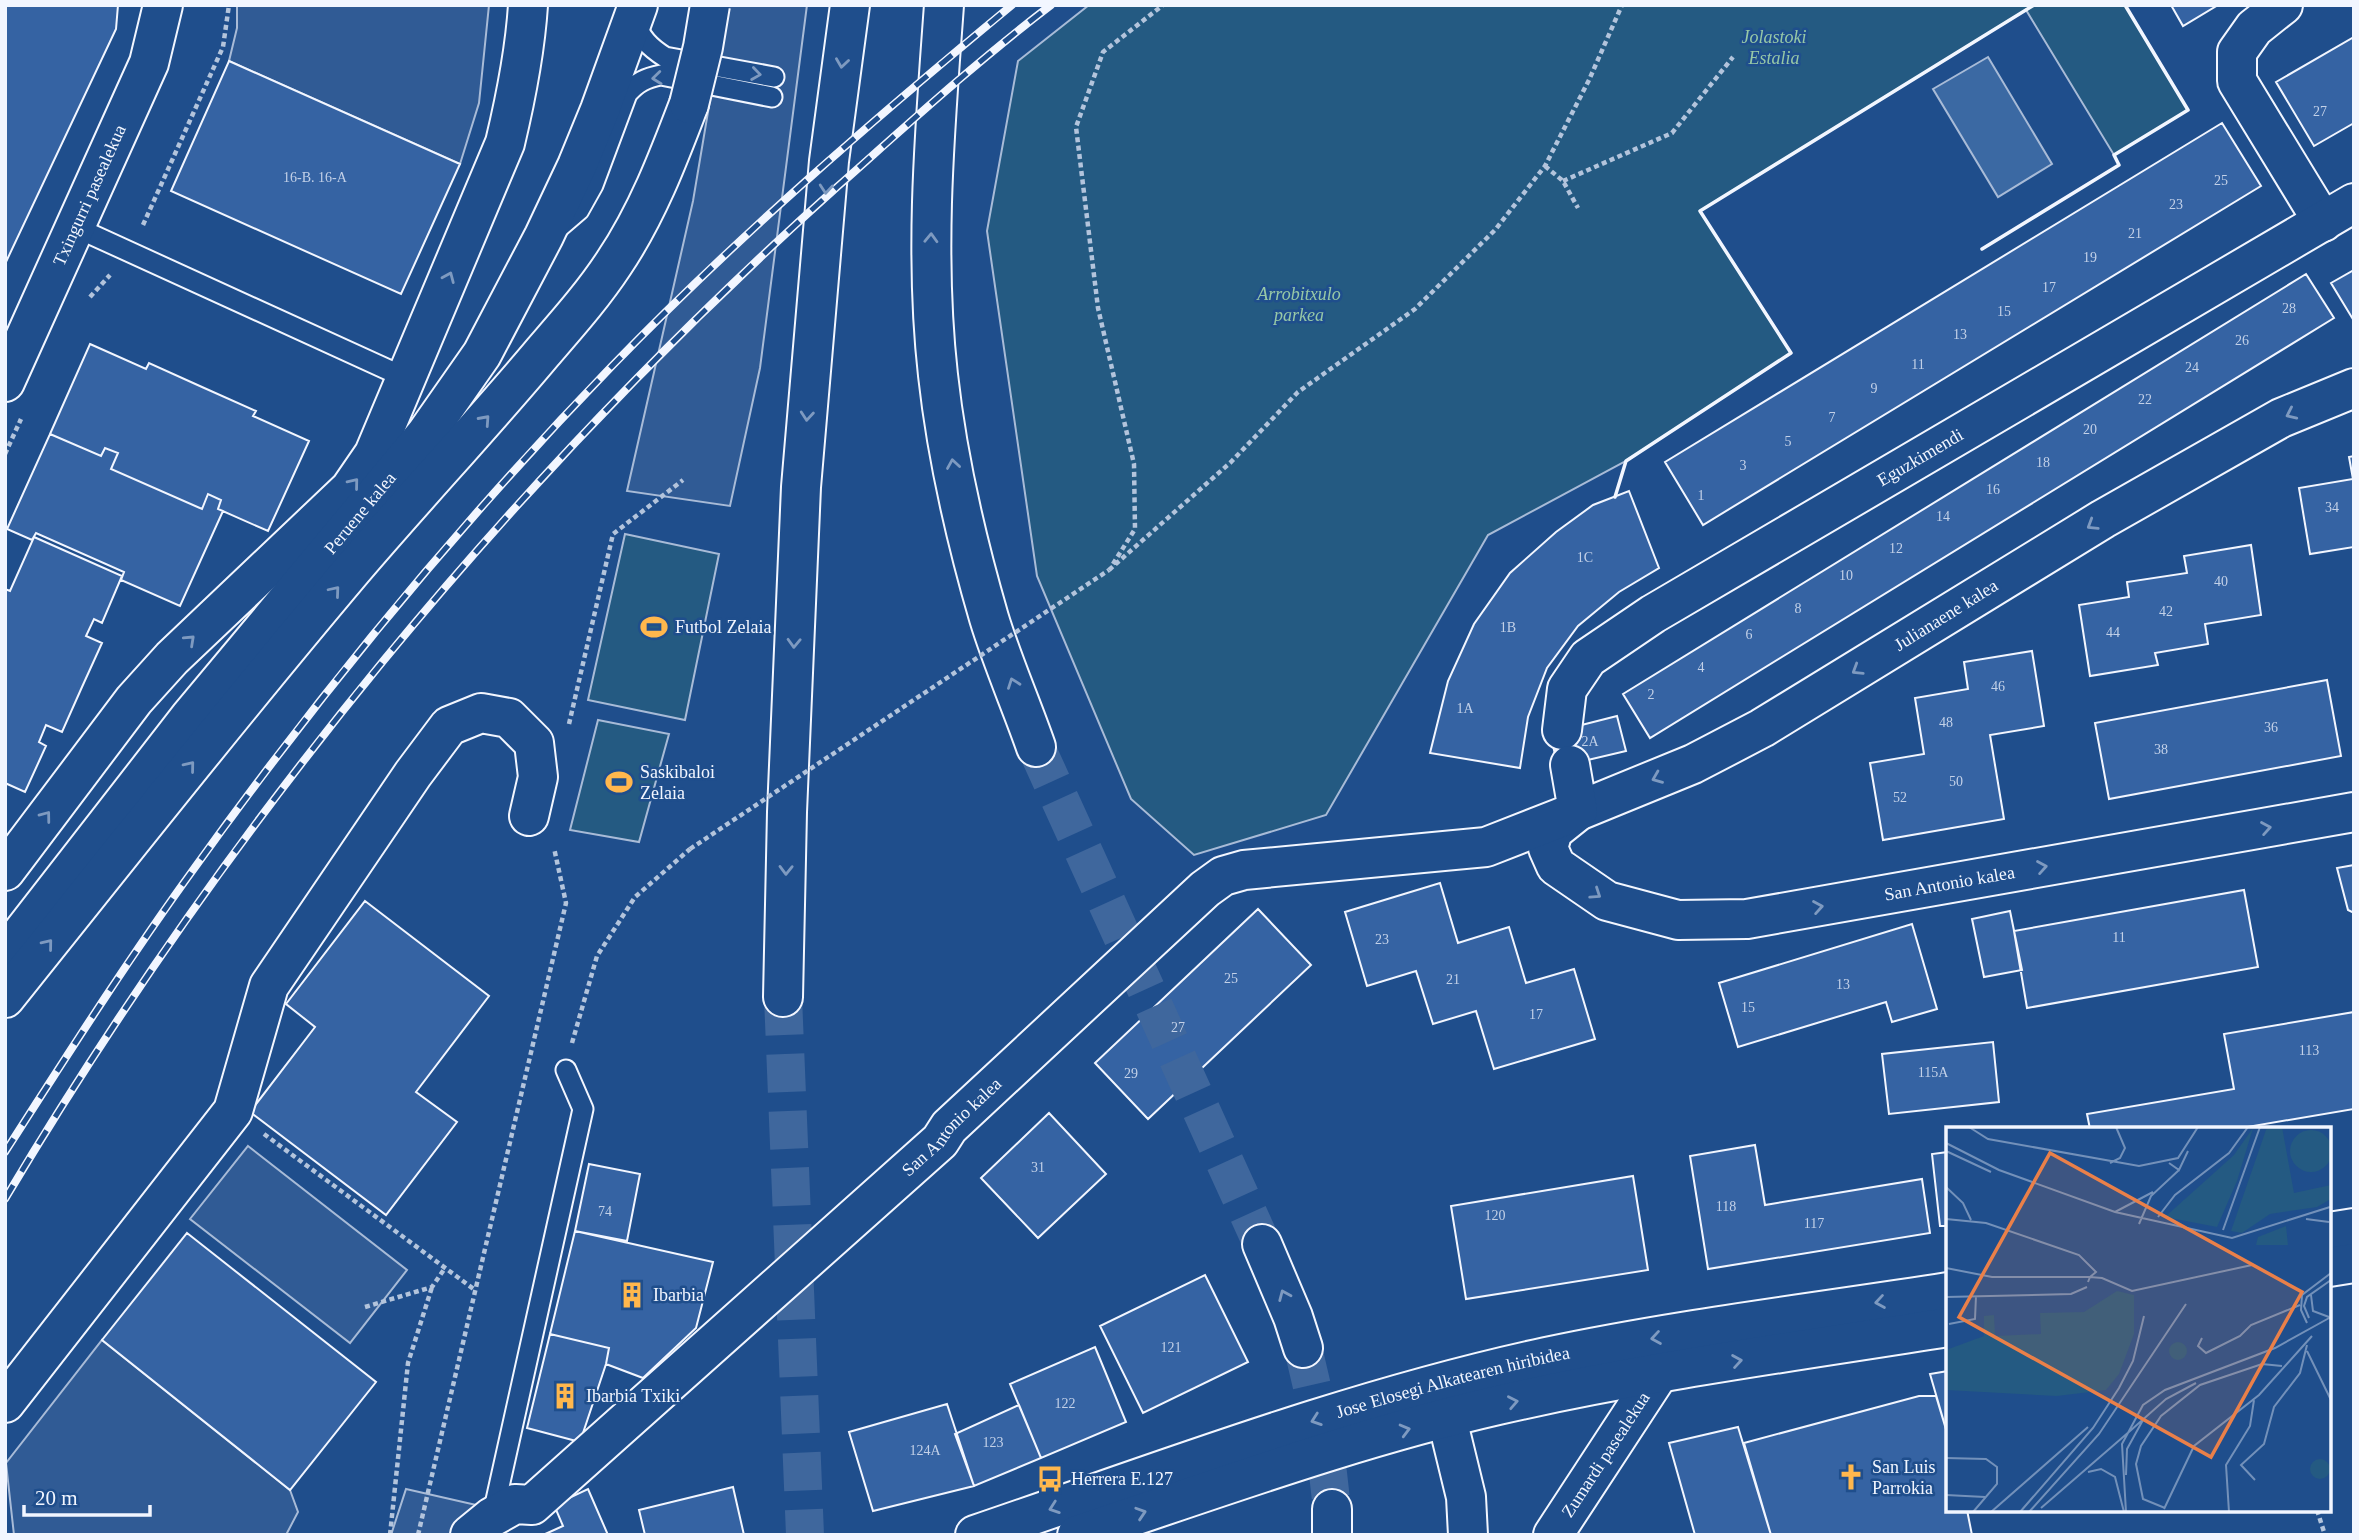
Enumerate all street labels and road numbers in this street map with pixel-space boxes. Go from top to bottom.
street label: Txingurri pasealekua [49,122,130,269]
street label: Eguzkimendi [1874,424,1967,490]
street label: Peruene kalea [320,468,400,558]
street label: Julianaene kalea [1890,575,2002,655]
street label: San Antonio kalea [1883,862,2016,905]
street label: San Antonio kalea [898,1074,1005,1180]
street label: Jose Elosegi Alkatearen hiribidea [1334,1342,1571,1422]
street label: Zumardi pasealekua [1557,1388,1654,1521]

